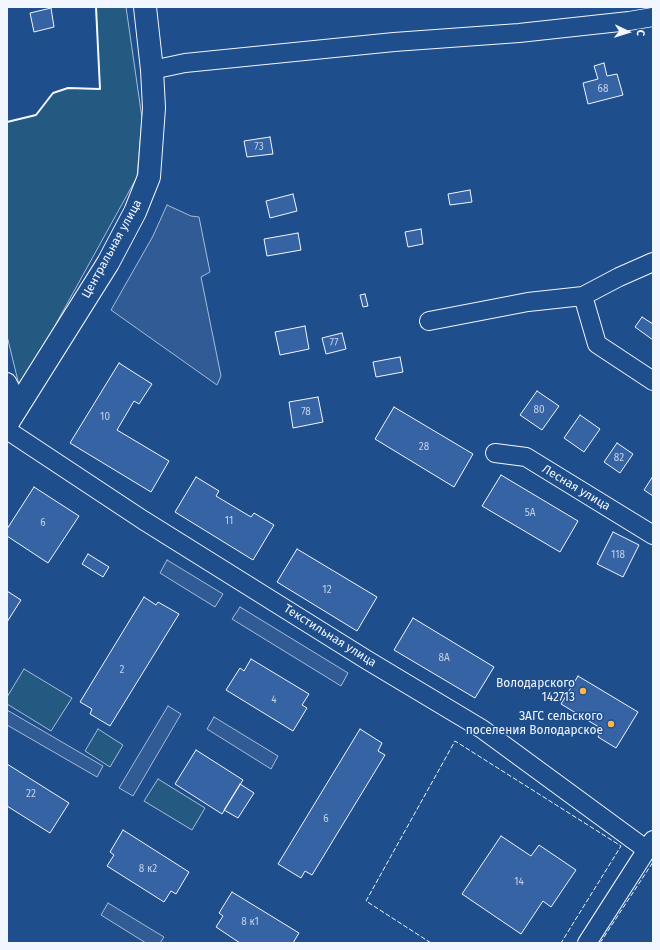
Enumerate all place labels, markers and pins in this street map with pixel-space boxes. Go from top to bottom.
place label: Володарского 142713 [496,677,575,705]
marker: Володарского 142713 [578,686,588,696]
place label: ЗАГС сельского поселения Володарское [466,710,603,738]
marker: ЗАГС сельского поселения Володарское [606,719,616,729]

